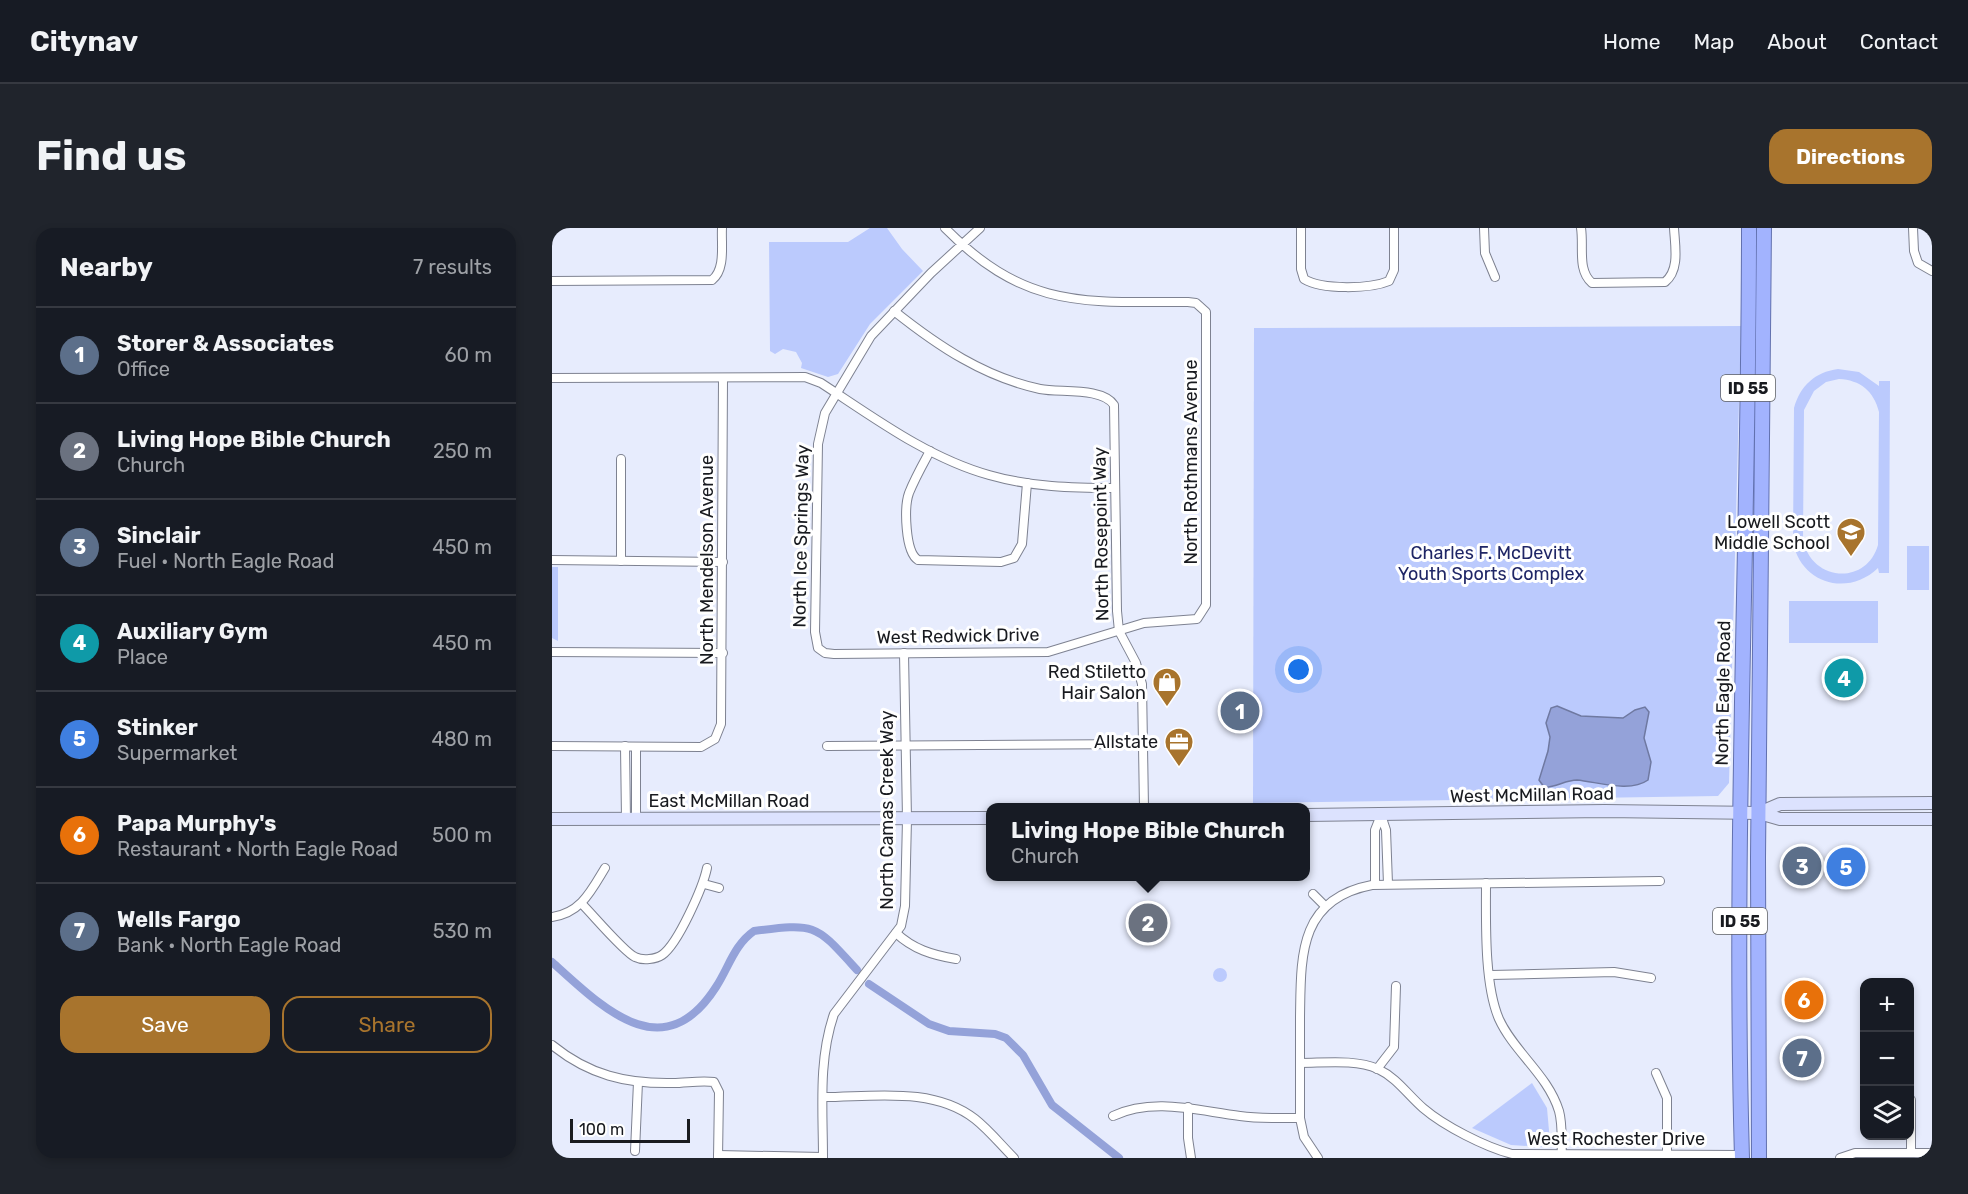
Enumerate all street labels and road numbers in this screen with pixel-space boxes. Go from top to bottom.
street label: North Rothmans Avenue [1180,359,1202,565]
road number: ID 55 [1721,375,1775,401]
street label: North Ice Springs Way [788,444,814,628]
street label: North Rosepoint Way [1088,447,1114,621]
street label: North Mendelson Avenue [696,455,718,665]
street label: North Eagle Road [1711,620,1735,766]
street label: West Redwick Drive [876,624,1040,648]
street label: North Camas Creek Way [876,710,898,910]
street label: West McMillan Road [1450,783,1614,807]
street label: East McMillan Road [649,790,810,812]
road number: ID 55 [1713,908,1767,934]
street label: West Rochester Drive [1527,1128,1705,1150]

